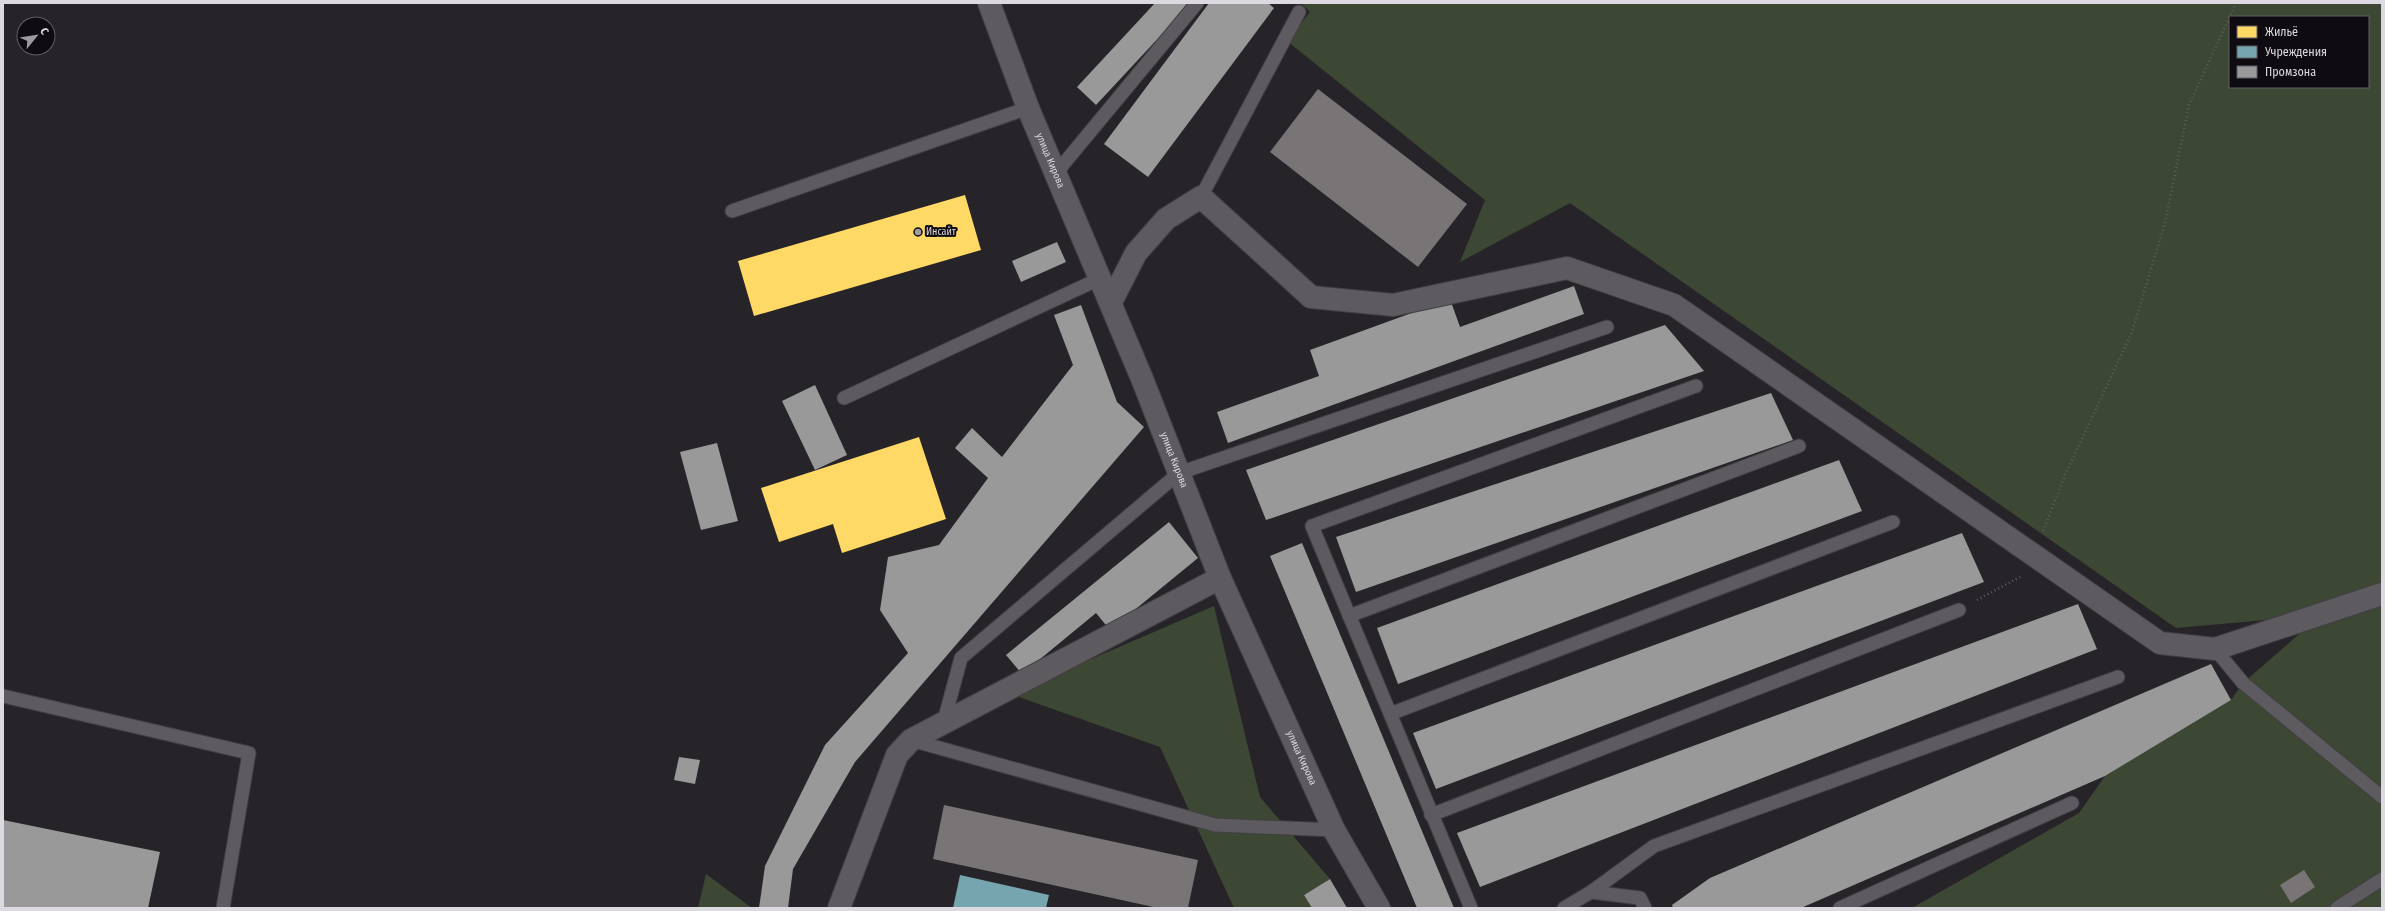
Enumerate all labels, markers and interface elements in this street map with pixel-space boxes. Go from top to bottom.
north arrow [16,16,56,56]
legend [2229,16,2369,88]
text: Жильё [2265,25,2298,39]
text: С [37,26,51,37]
text: Учреждения [2264,45,2327,59]
text: Промзона [2265,65,2316,79]
street label: улица Кирова [1033,131,1067,190]
place label: Инсайт [926,226,957,238]
marker: Инсайт [913,227,923,237]
street label: улица Кирова [1158,430,1190,490]
street label: улица Кирова [1284,729,1319,787]

